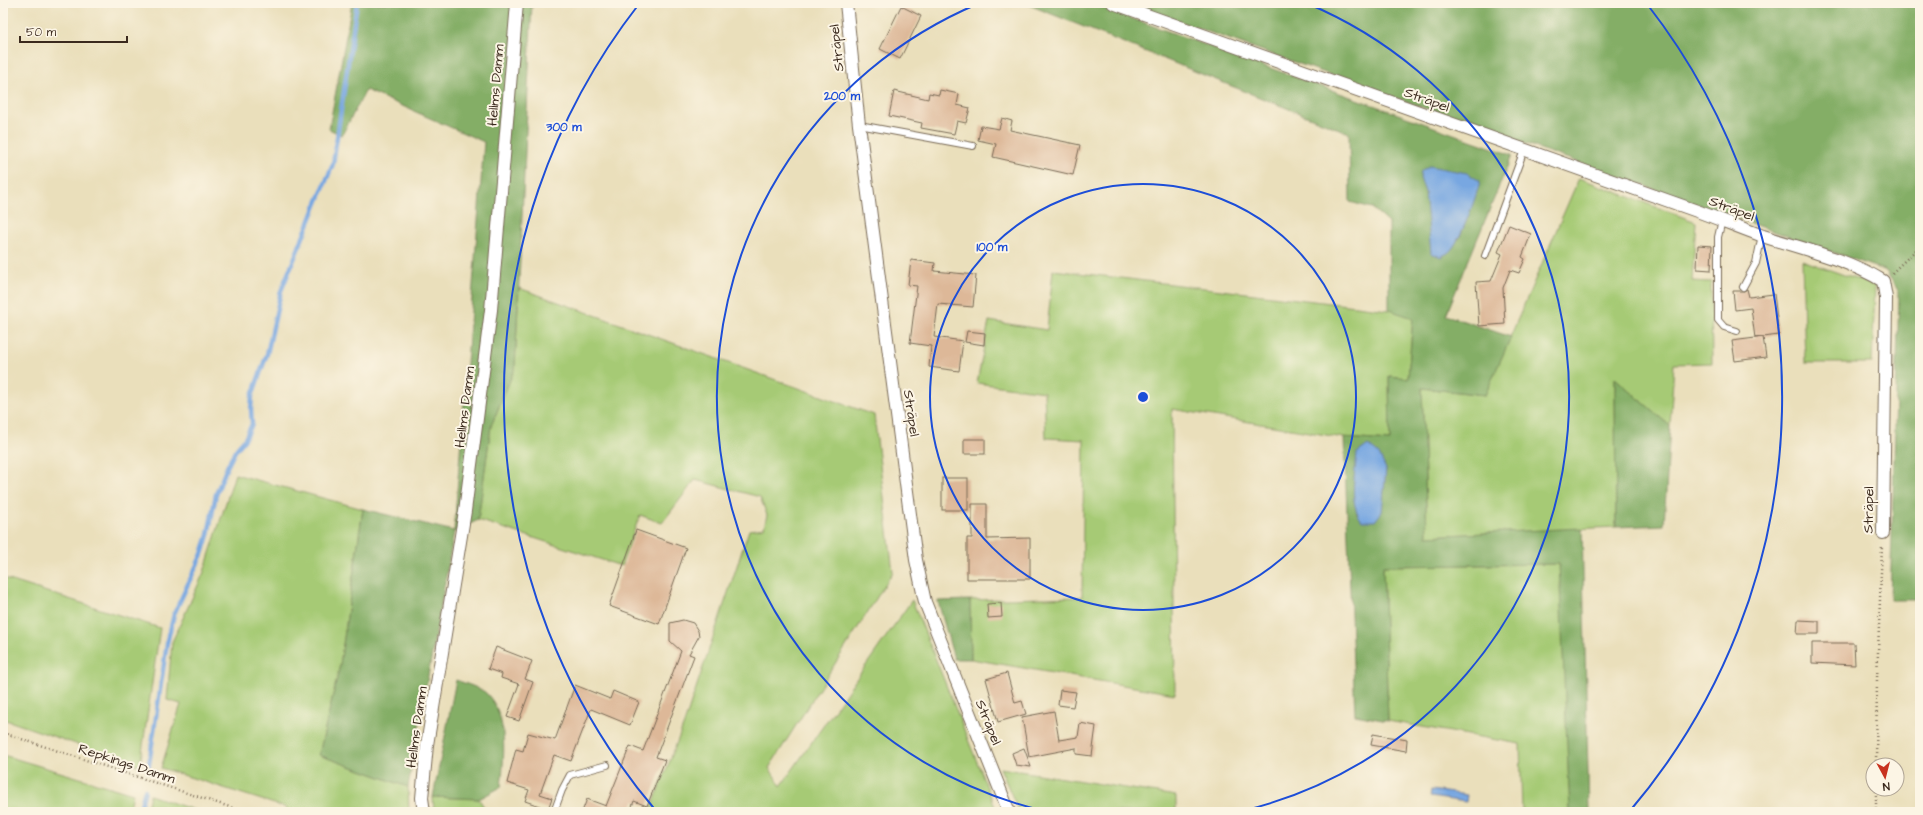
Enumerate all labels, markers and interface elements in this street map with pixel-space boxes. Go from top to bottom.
scale bar [20,18,127,44]
street label: Sträpel [825,23,849,72]
text: 50 m [26,24,57,41]
street label: Hellms Damm [482,43,510,127]
street label: Sträpel [1401,82,1452,117]
text: 200 m [823,88,861,105]
text: 300 m [545,119,582,136]
street label: Sträpel [1706,191,1757,227]
text: 100 m [977,239,1008,256]
street label: Hellms Damm [450,365,480,449]
street label: Sträpel [898,388,924,438]
centre of rings [1136,390,1150,404]
street label: Sträpel [1859,486,1879,534]
street label: Hellms Damm [401,685,433,769]
street label: Sträpel [970,697,1006,748]
street label: Repkings Damm [76,739,178,789]
north arrow [1865,757,1905,797]
text: N [1882,779,1890,794]

